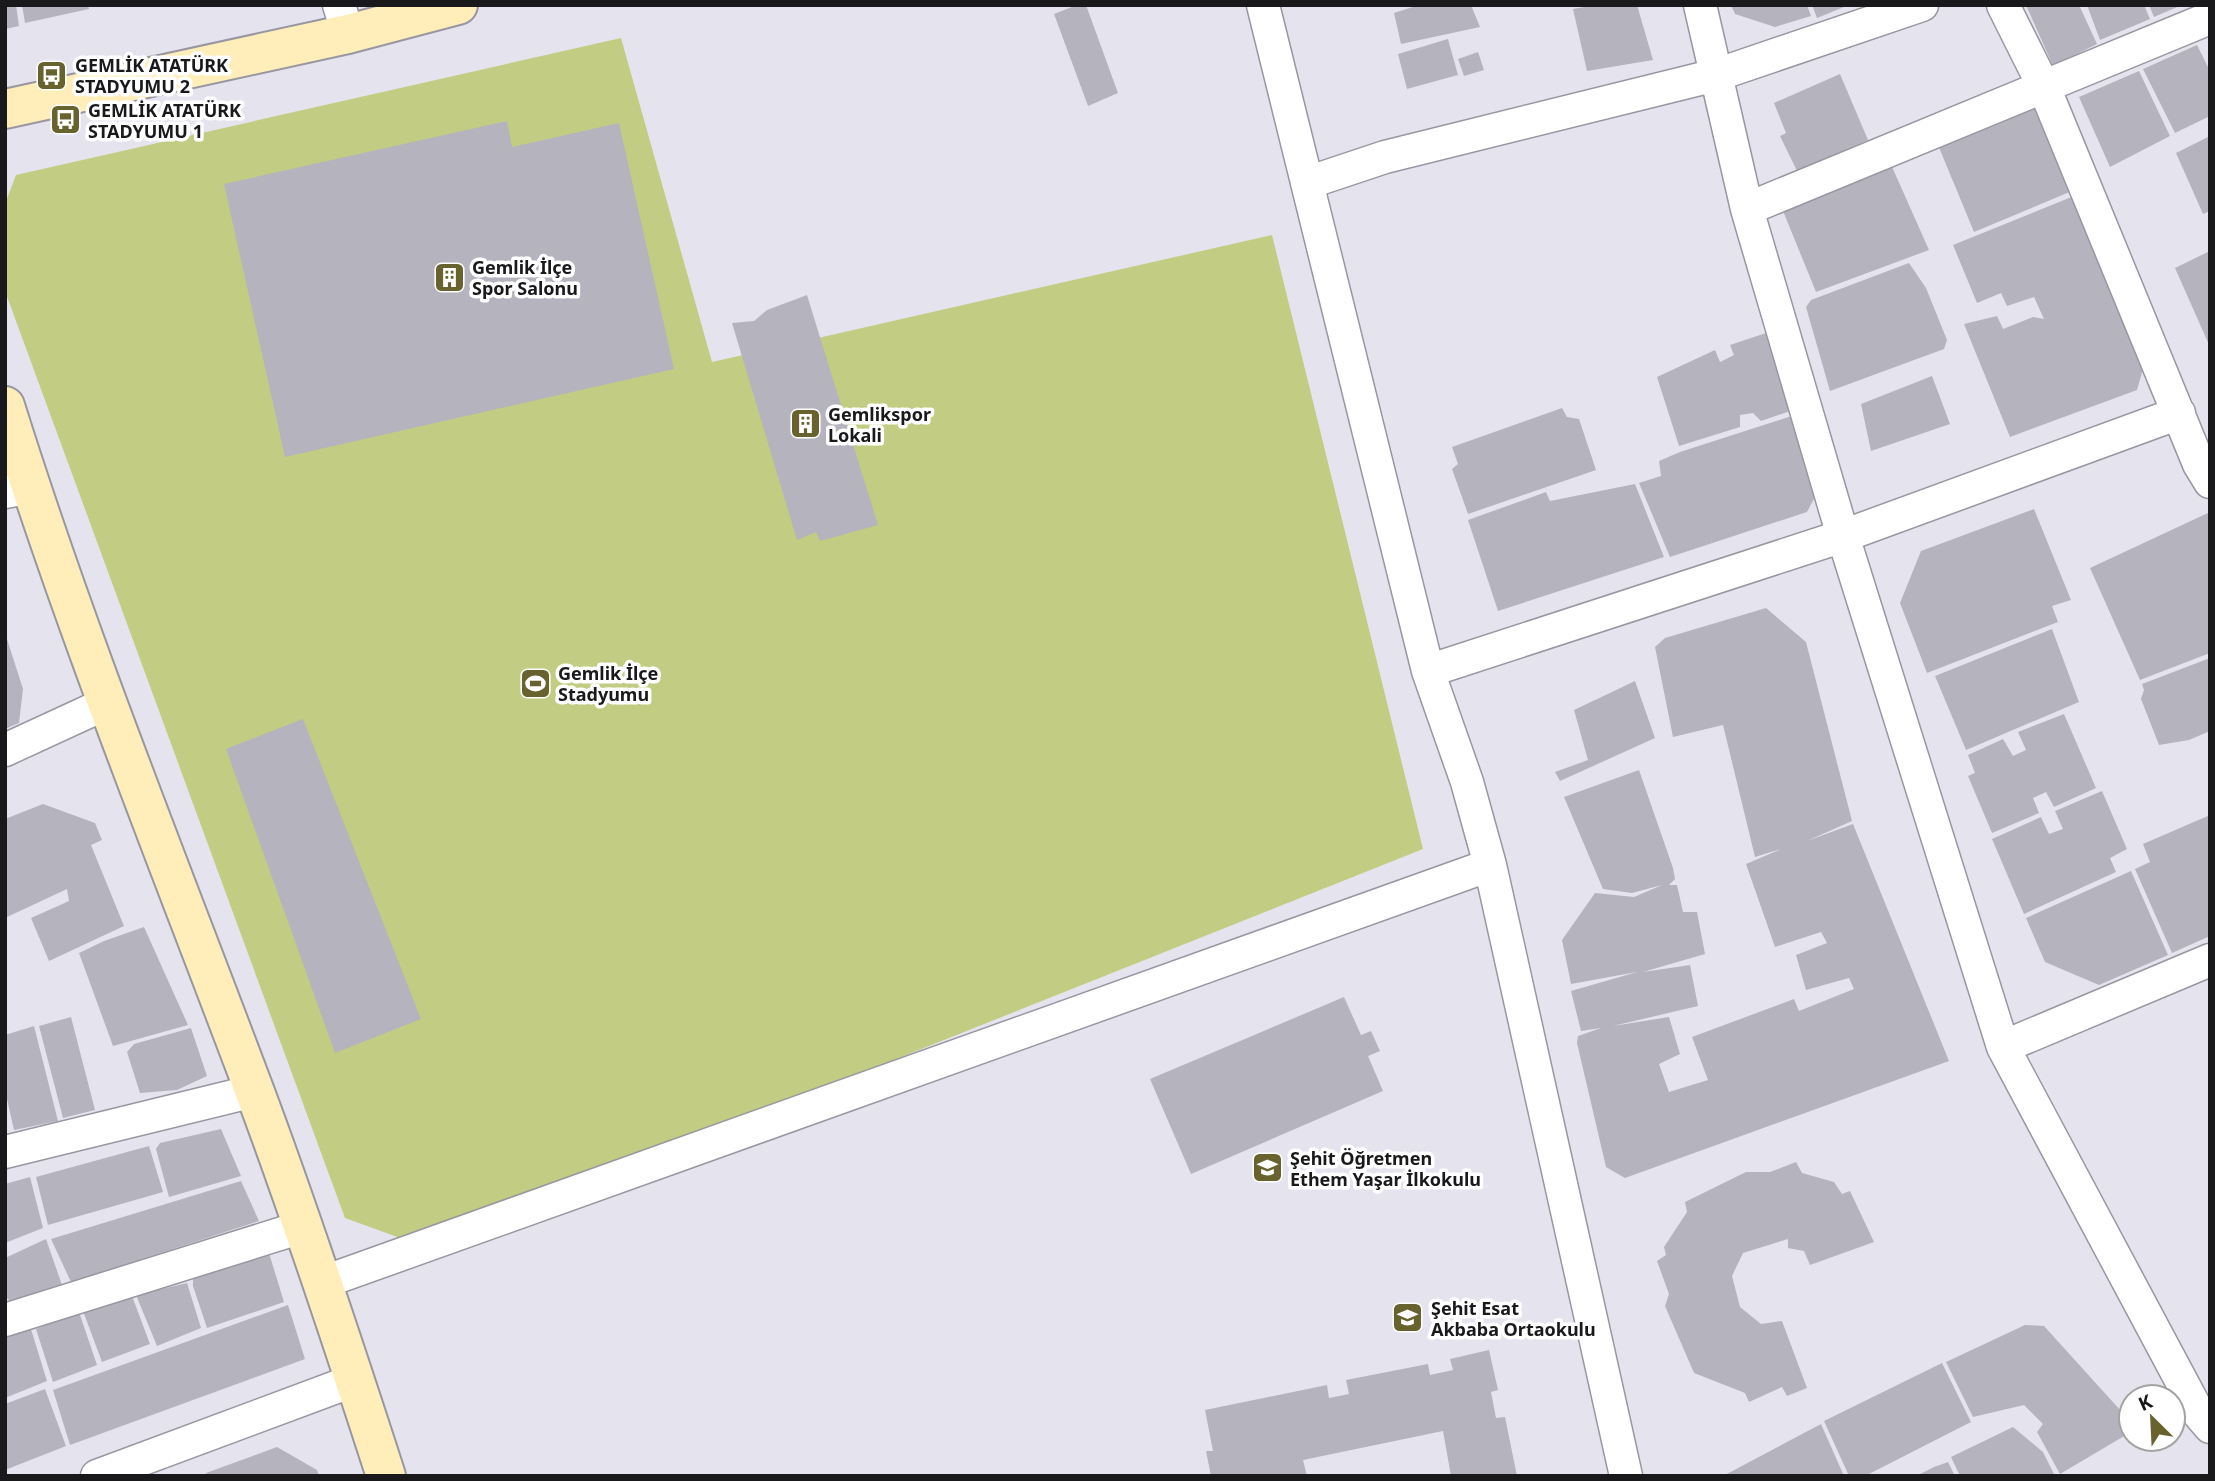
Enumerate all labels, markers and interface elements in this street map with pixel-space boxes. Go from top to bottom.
place label: GEMLİK ATATÜRK STADYUMU 2 [75,53,228,98]
bus stop icon: GEMLİK ATATÜRK STADYUMU 2 [35,58,69,92]
place label: GEMLİK ATATÜRK STADYUMU 1 [88,98,241,143]
bus stop icon: GEMLİK ATATÜRK STADYUMU 1 [48,103,82,137]
place label: Gemlik İlçe Spor Salonu [472,255,578,300]
building icon: Gemlik İlçe Spor Salonu [432,260,466,294]
place label: Gemlikspor Lokali [828,402,931,447]
building icon: Gemlikspor Lokali [788,407,822,441]
place label: Gemlik İlçe Stadyumu [558,661,658,706]
sports icon: Gemlik İlçe Stadyumu [518,666,552,700]
place label: Şehit Öğretmen Ethem Yaşar İlkokulu [1290,1146,1481,1191]
school or university icon: Şehit Öğretmen Ethem Yaşar İlkokulu [1250,1151,1284,1185]
place label: Şehit Esat Akbaba Ortaokulu [1431,1296,1596,1341]
school or university icon: Şehit Esat Akbaba Ortaokulu [1391,1301,1425,1335]
north arrow [2117,1383,2187,1453]
text: K [2134,1388,2156,1417]

